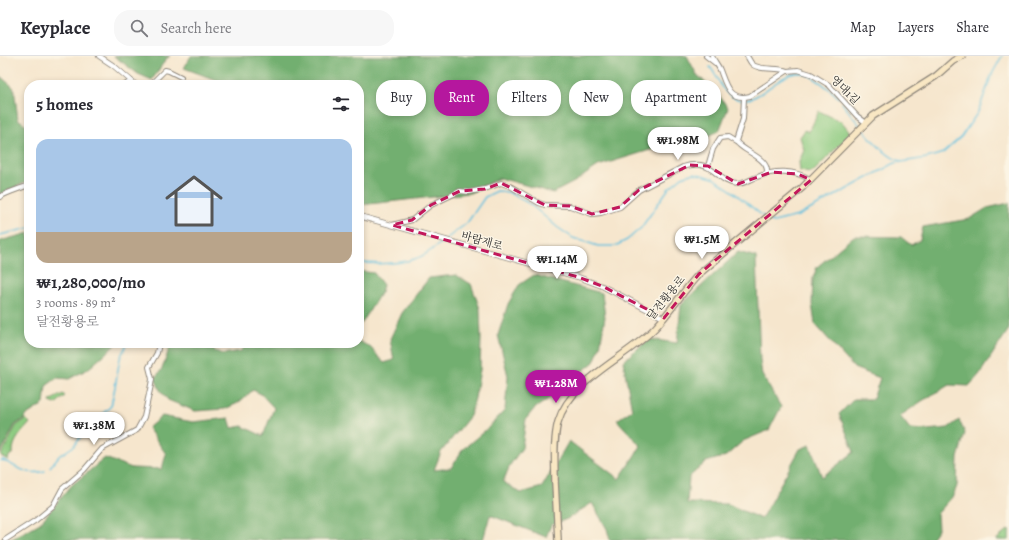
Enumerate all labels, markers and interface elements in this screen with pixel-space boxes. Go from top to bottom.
search box [114,10,394,46]
text: Keyplace [20,15,90,41]
icon: search [128,17,150,39]
text: Search here [160,18,232,38]
text: Map [850,18,876,37]
text: Layers [898,18,934,37]
text: Share [956,18,989,37]
street label: 영대1길 [827,72,863,108]
chip: Buy [376,80,426,116]
chip: Rent [434,80,489,116]
chip: Filters [497,80,561,116]
chip: New [569,80,623,116]
chip: Apartment [631,80,721,116]
text: 5 homes [36,93,93,116]
icon: filters [330,93,352,115]
pin: ₩1.98M [645,127,711,161]
text: ₩1.98M [657,131,700,148]
icon: home [158,165,230,237]
pin: ₩1.5M [674,226,730,260]
street label: 바람재로 [459,228,505,254]
text: ₩1.5M [684,230,720,247]
pin: ₩1.14M [524,246,590,280]
text: ₩1.14M [536,250,578,267]
text: ₩1,280,000/mo [36,271,146,294]
street label: 달전황용로 [643,272,689,323]
text: 3 rooms · 89 m² [36,294,115,311]
text: 달전황용로 [36,313,99,330]
pin: ₩1.28M [523,370,589,404]
text: ₩1.28M [534,374,578,391]
pin: ₩1.38M [61,412,127,446]
text: ₩1.38M [73,416,115,433]

